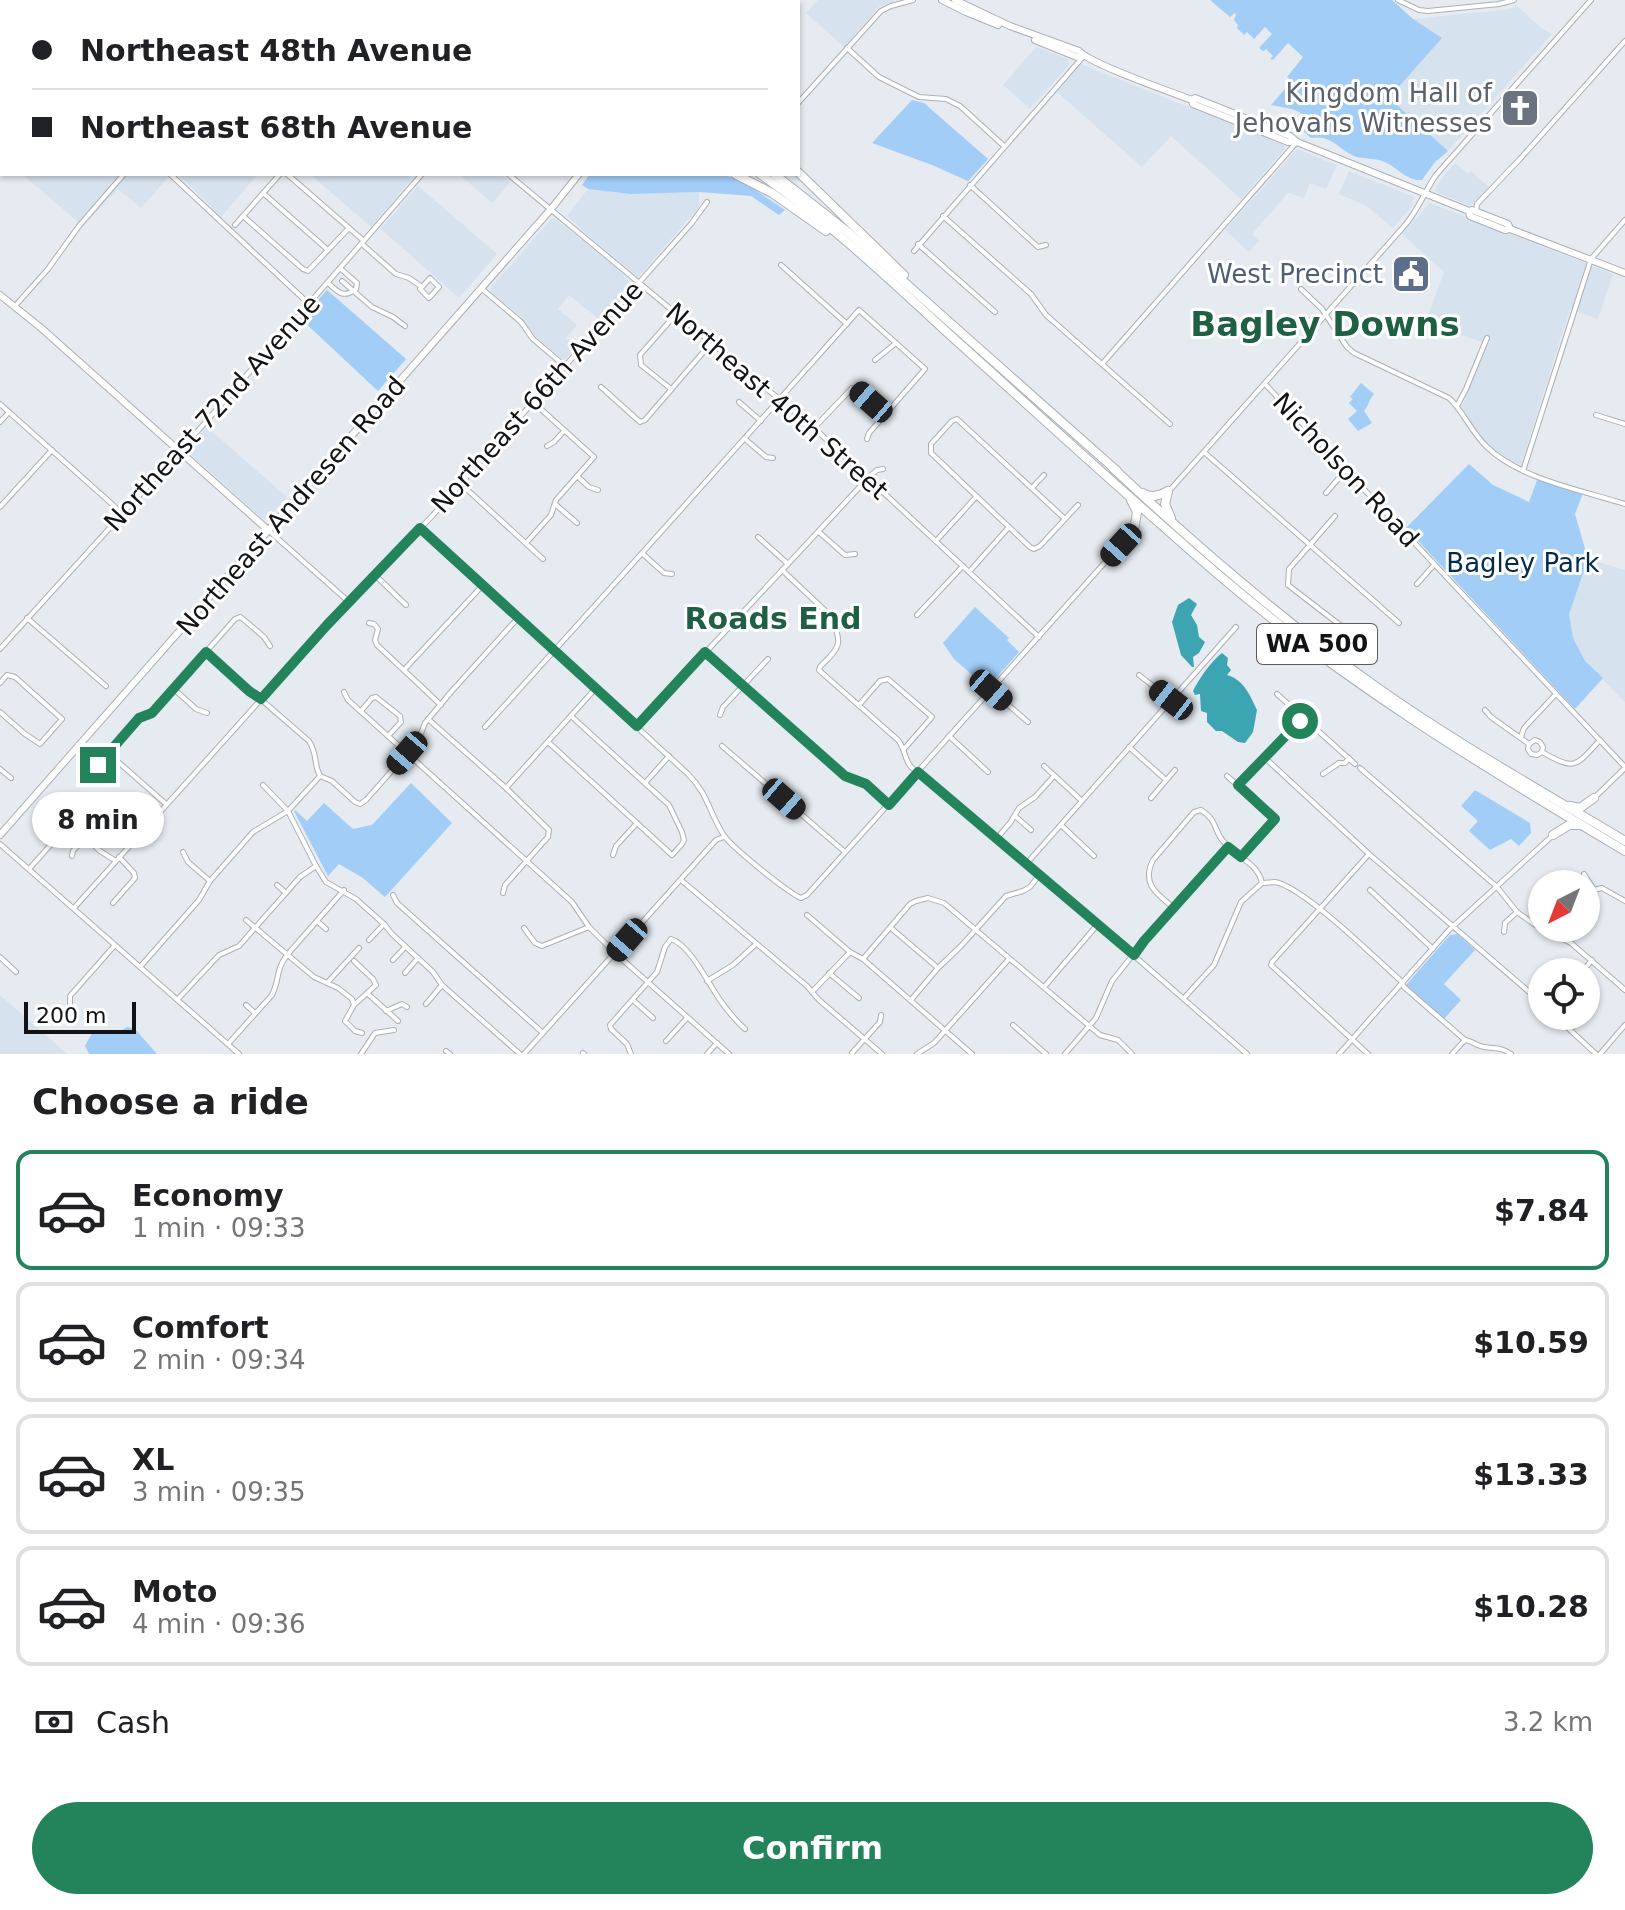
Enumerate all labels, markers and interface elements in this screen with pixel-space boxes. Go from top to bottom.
text: Northeast 48th Avenue [80,33,472,68]
place label: Kingdom Hall of Jehovahs Witnesses [1233,78,1493,138]
church icon: Kingdom Hall of Jehovahs Witnesses [1499,87,1541,129]
text: Northeast 68th Avenue [80,110,472,145]
public building icon: West Precinct [1390,253,1432,295]
place label: West Precinct [1207,259,1383,289]
street label: Northeast 66th Avenue [425,275,649,519]
street label: Northeast 72nd Avenue [98,289,326,537]
street label: Northeast 40th Street [660,297,894,505]
district label: Bagley Downs [1190,304,1460,344]
street label: Northeast Andresen Road [170,370,412,642]
car [845,377,897,427]
street label: Nicholson Road [1267,387,1425,553]
car [1096,519,1146,571]
park label: Bagley Park [1446,548,1600,578]
district label: Roads End [684,601,862,636]
road number: WA 500 [1257,624,1377,664]
car [965,665,1017,715]
car [1145,676,1197,724]
route start [1282,703,1318,739]
car [382,727,432,779]
route end [80,747,116,783]
car [758,774,810,824]
callout: 8 min [32,793,164,849]
text: 8 min [57,805,139,835]
north arrow [1528,870,1600,942]
map controls [1528,870,1600,1030]
car [602,914,652,966]
button: locate [1528,958,1600,1030]
scale bar [24,998,136,1034]
text: 200 m [36,1003,106,1028]
text: Choose a ride [32,1081,309,1122]
icon: car [36,1174,108,1246]
text: Economy [132,1178,284,1213]
text: $7.84 [1494,1193,1589,1228]
text: 1 min · 09:33 [132,1213,306,1243]
icon: car [36,1306,108,1378]
text: Comfort [132,1310,269,1345]
text: $10.59 [1473,1325,1589,1360]
text: 2 min · 09:34 [132,1345,306,1375]
icon: car [36,1438,108,1510]
text: XL [132,1442,174,1477]
text: $13.33 [1473,1457,1589,1492]
text: 3 min · 09:35 [132,1477,306,1507]
icon: car [36,1570,108,1642]
text: Moto [132,1574,217,1609]
text: $10.28 [1473,1589,1589,1624]
text: 4 min · 09:36 [132,1609,306,1639]
icon: cash [32,1700,76,1744]
text: Cash [96,1705,170,1740]
text: 3.2 km [1503,1707,1593,1737]
button: Confirm [32,1802,1593,1894]

